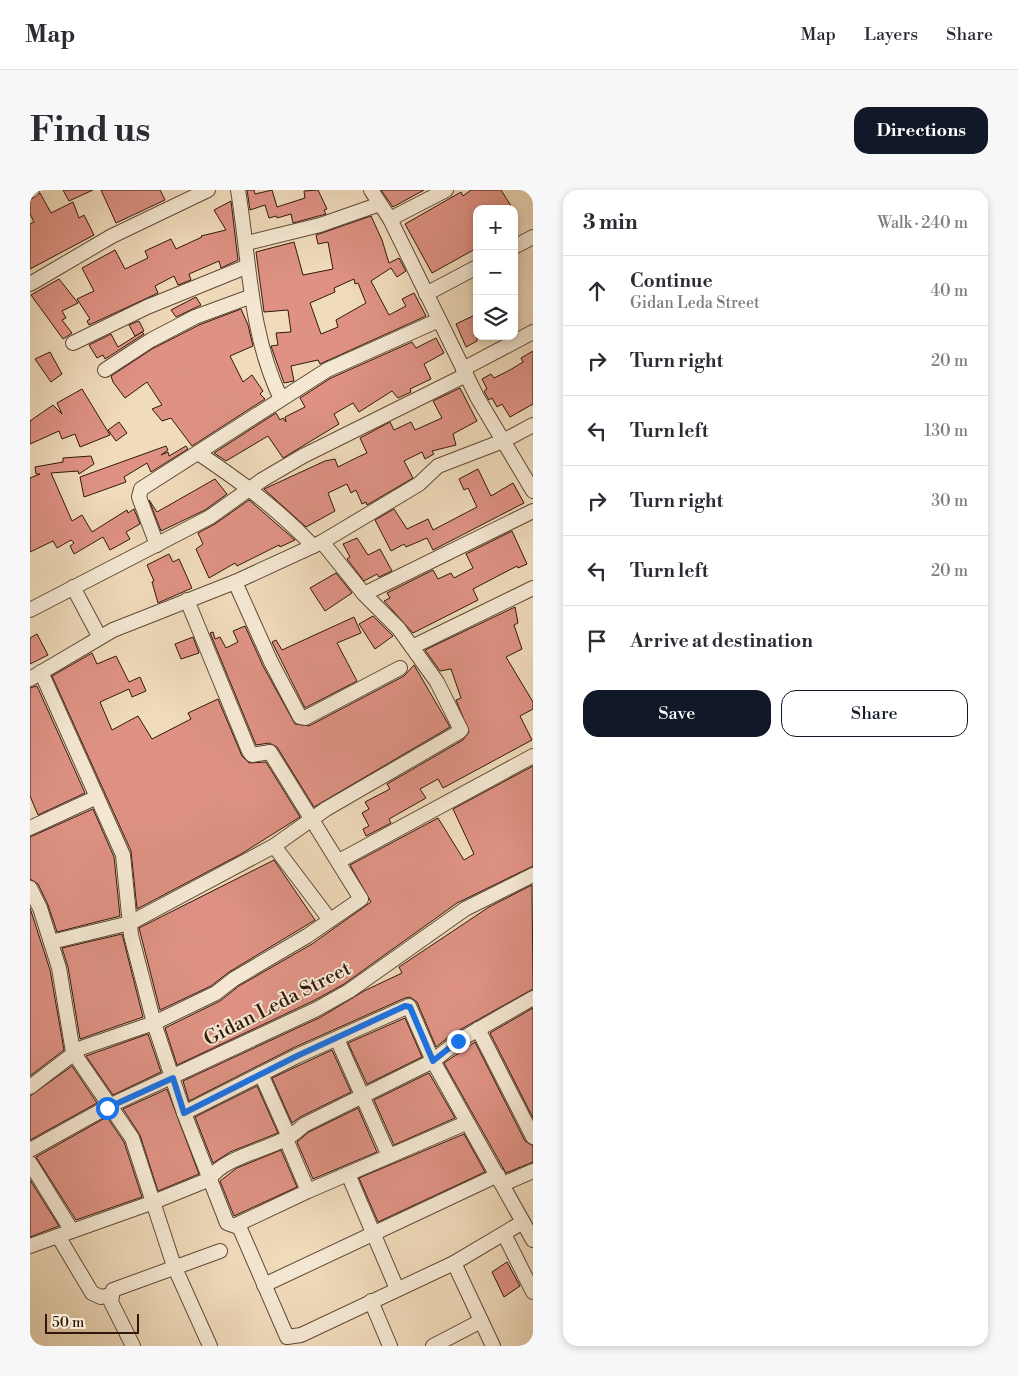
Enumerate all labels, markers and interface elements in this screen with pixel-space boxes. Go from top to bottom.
text: Map [25,20,75,50]
text: Map [801,23,836,46]
text: Layers [864,23,918,46]
text: Share [946,23,993,46]
button: Directions [854,107,988,154]
text: Find us [30,109,150,152]
map controls [473,205,518,340]
button: + [473,205,518,250]
text: 3 min [583,210,638,236]
text: Walk · 240 m [877,213,968,233]
button: − [473,250,518,295]
text: Continue [630,269,713,293]
icon: ahead [583,277,611,305]
text: 40 m [931,281,968,301]
text: Gidan Leda Street [630,293,760,313]
button: layers [473,295,518,340]
icon: right [583,347,611,375]
text: Turn right [630,349,723,373]
text: 20 m [931,351,968,371]
icon: left [583,417,611,445]
text: Turn left [630,419,709,443]
text: 130 m [924,421,968,441]
icon: right [583,487,611,515]
text: Turn right [630,489,723,513]
text: 30 m [931,491,968,511]
icon: left [583,557,611,585]
text: Turn left [630,559,709,583]
text: 20 m [931,561,968,581]
icon: arrive [583,627,611,655]
text: Arrive at destination [630,629,813,653]
button: Save [583,690,771,737]
button: Share [781,690,968,737]
street label: Gidan Leda Street [200,956,356,1052]
route end [447,1030,470,1053]
route start [96,1097,119,1120]
scale bar [45,1311,139,1334]
text: 50 m [52,1314,84,1332]

